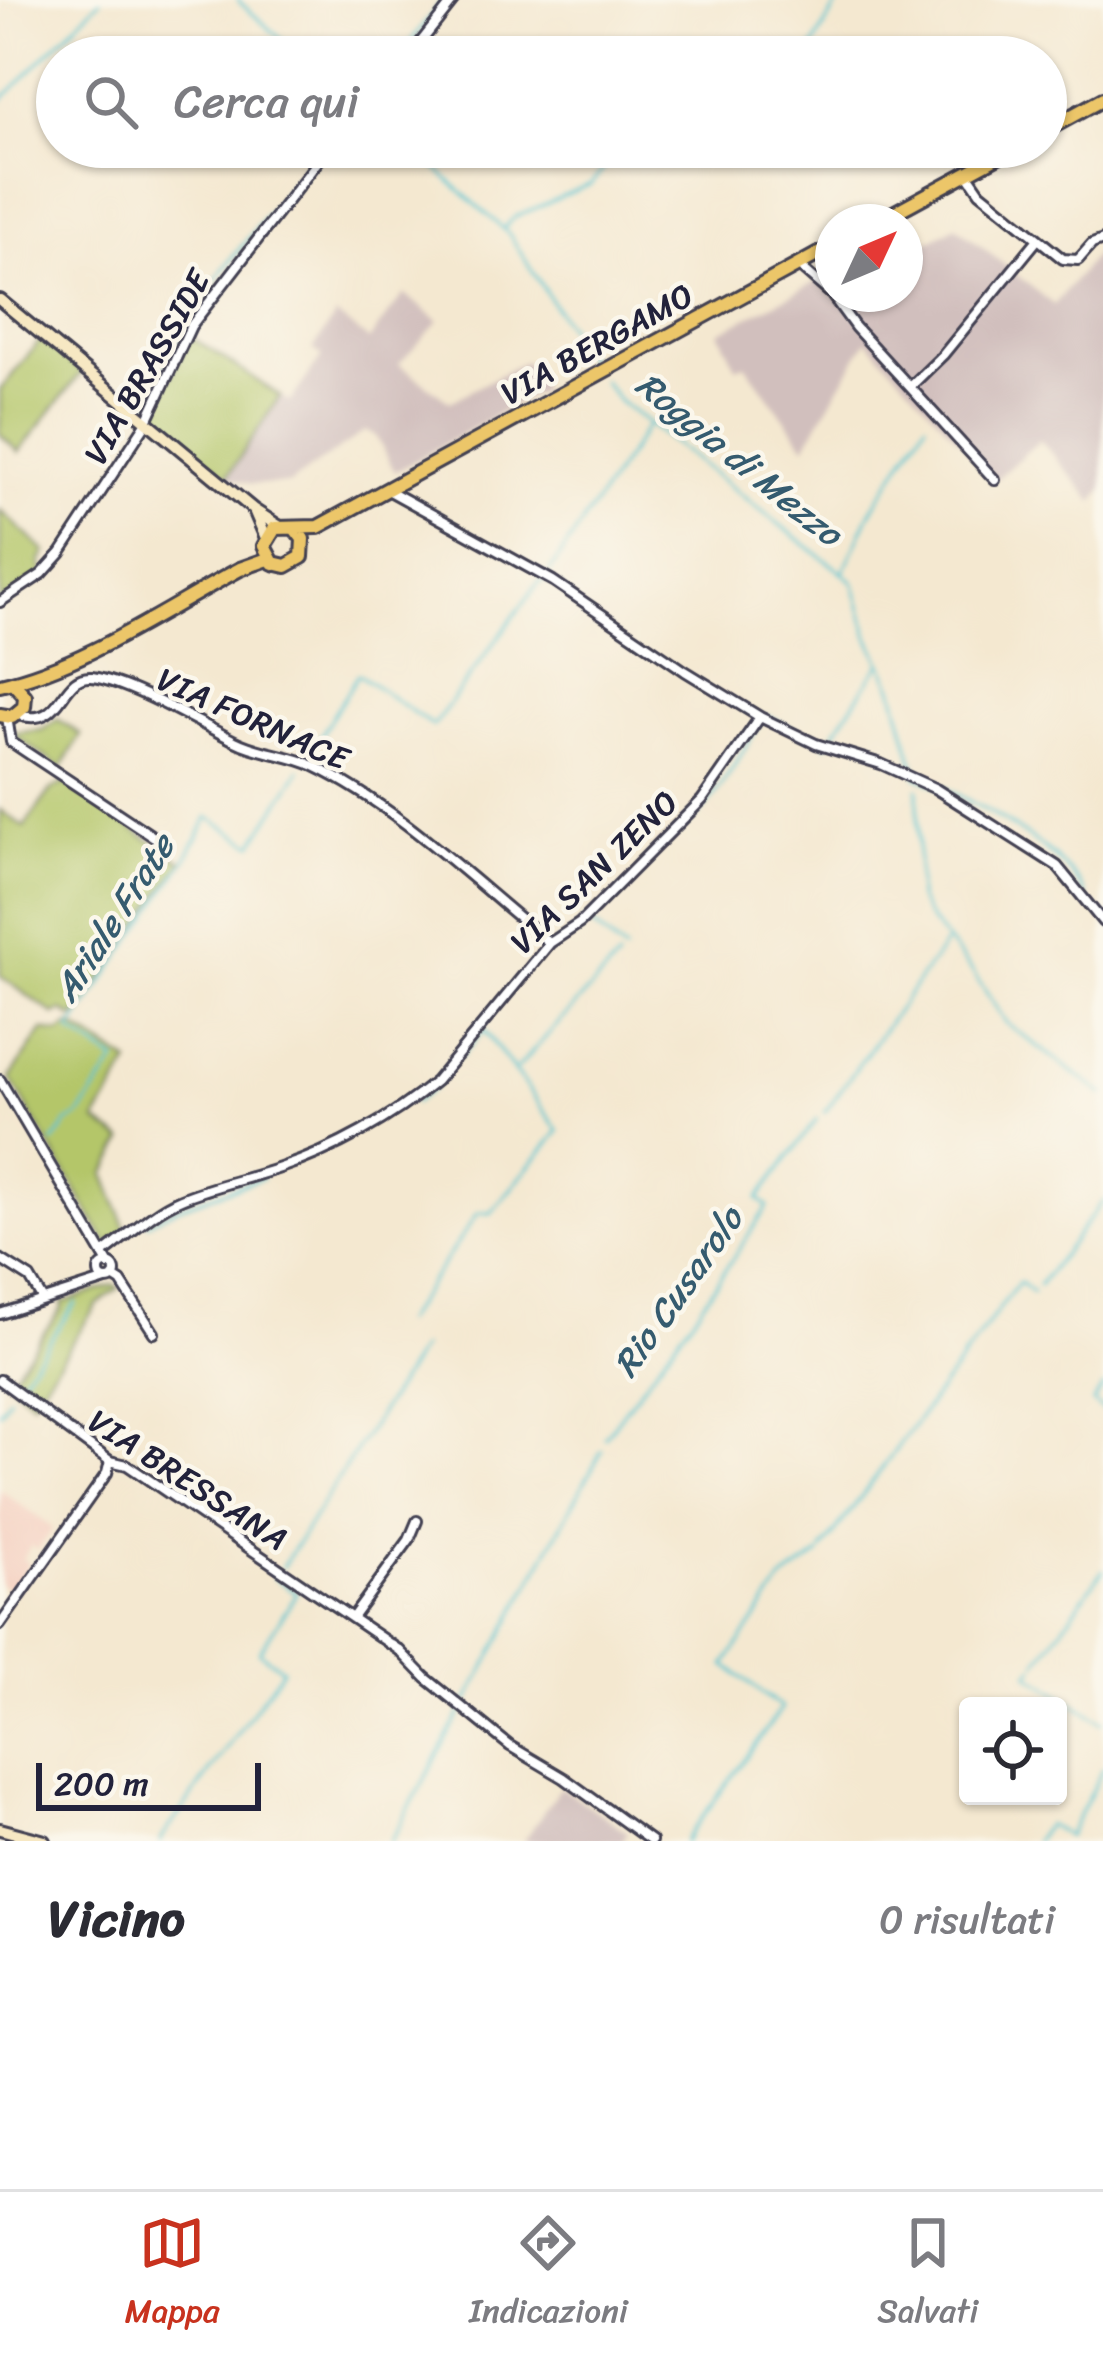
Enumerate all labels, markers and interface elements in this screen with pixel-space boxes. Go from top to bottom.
search box [36,36,1067,168]
text: Cerca qui [174,62,359,142]
icon: search [78,69,144,135]
north arrow [815,204,923,312]
street label: VIA BRASSIDE [67,257,227,476]
street label: VIA BERGAMO [490,267,704,421]
water label: Roggia di Mezzo [621,355,859,565]
street label: VIA FORNACE [147,651,360,788]
street label: VIA SAN ZENO [496,776,692,968]
water label: Ariale Frate [35,818,194,1016]
water label: Rio Cusarolo [595,1191,762,1391]
street label: VIA BRESSANA [76,1393,300,1567]
map controls [959,1697,1067,1805]
button: locate [959,1697,1067,1805]
text: 200 m [54,1755,149,1813]
scale bar [36,1757,261,1810]
text: Vicino [48,1874,185,1964]
text: 0 risultati [879,1885,1055,1954]
tab: Mappa [125,2210,220,2340]
tab: Indicazioni [469,2210,628,2340]
tab: Salvati [877,2210,978,2340]

